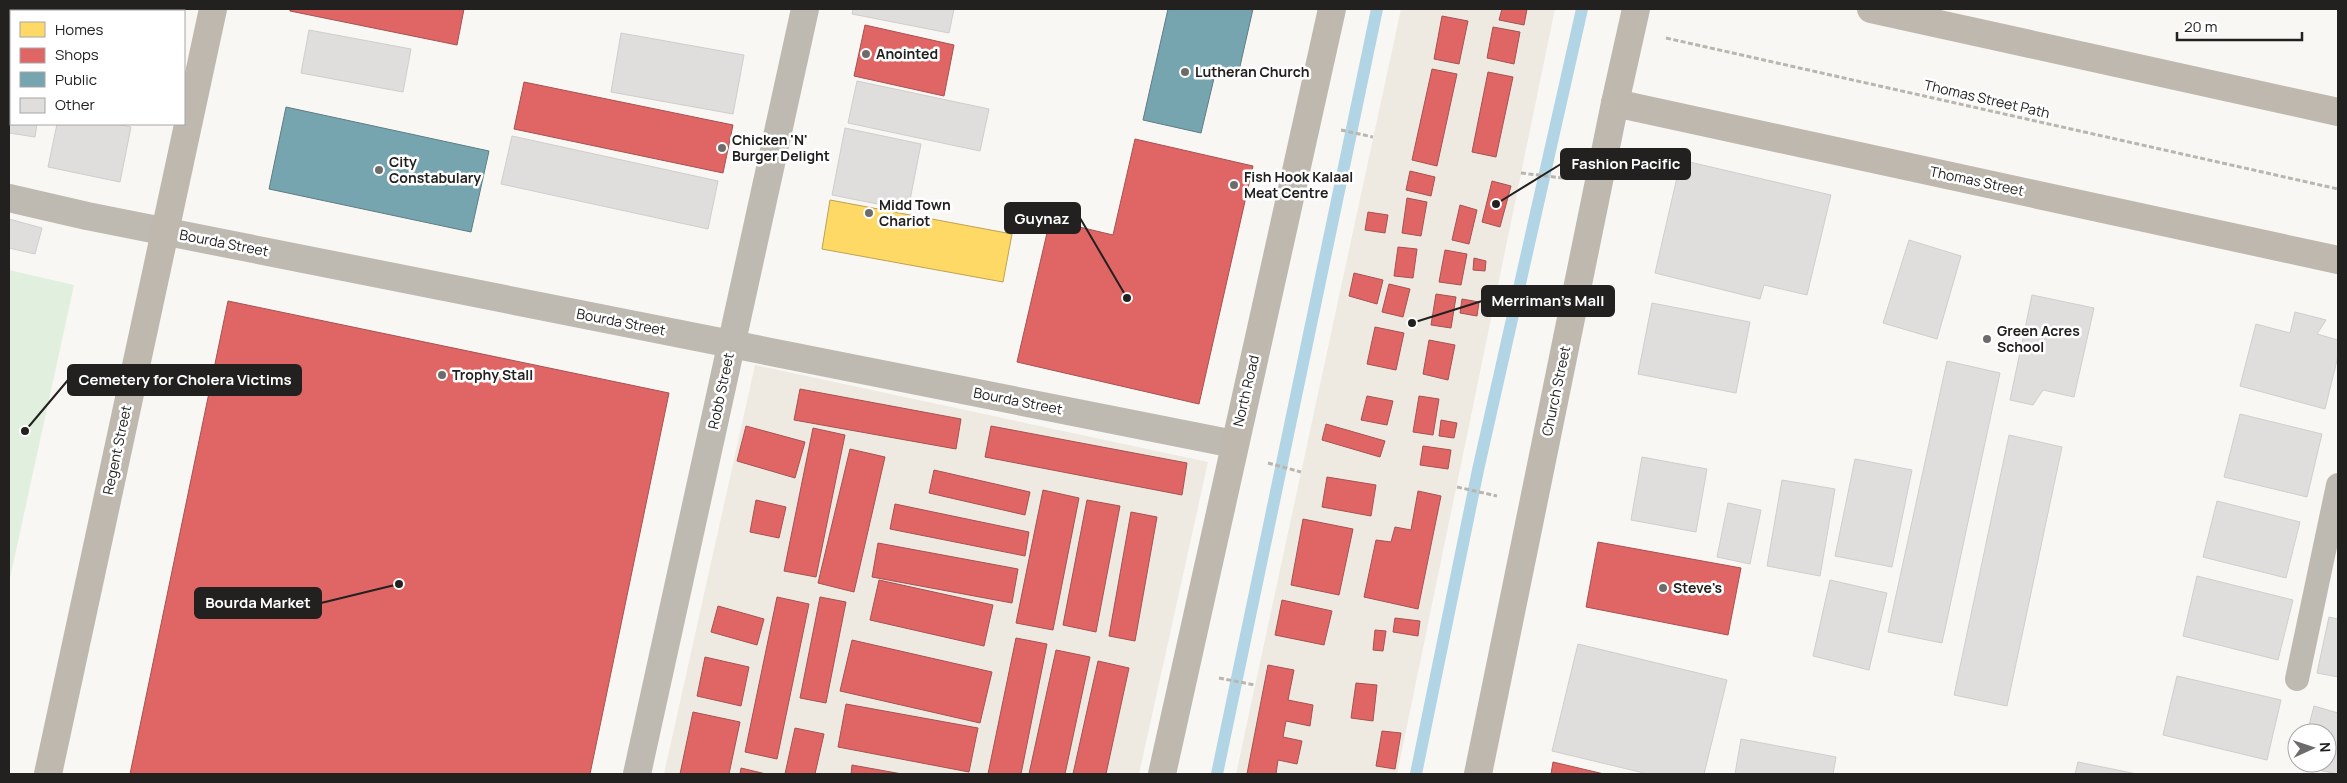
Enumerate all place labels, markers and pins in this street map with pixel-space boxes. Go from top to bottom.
place label: Anointed [876,44,938,63]
marker: Anointed [860,48,872,60]
place label: Lutheran Church [1195,62,1310,81]
marker: Lutheran Church [1179,66,1191,78]
place label: Chicken 'N' Burger Delight [732,130,830,165]
marker: Chicken 'N' Burger Delight [716,142,728,154]
callout: Fashion Pacific [1561,149,1690,179]
place label: City Constabulary [389,152,481,187]
marker: City Constabulary [373,164,385,176]
place label: Fish Hook Kalaal Meat Centre [1244,167,1353,202]
marker: Fish Hook Kalaal Meat Centre [1228,179,1240,191]
place label: Midd Town Chariot [879,195,951,230]
callout: Guynaz [1005,203,1080,233]
marker: Midd Town Chariot [863,207,875,219]
callout: Merriman's Mall [1482,286,1614,316]
place label: Green Acres School [1997,321,2080,356]
marker: Green Acres School [1981,333,1993,345]
callout: Cemetery for Cholera Victims [68,365,301,395]
place label: Trophy Stall [452,365,533,384]
marker: Trophy Stall [436,369,448,381]
place label: Steve's [1673,578,1722,597]
marker: Steve's [1657,582,1669,594]
callout: Bourda Market [195,588,321,618]

